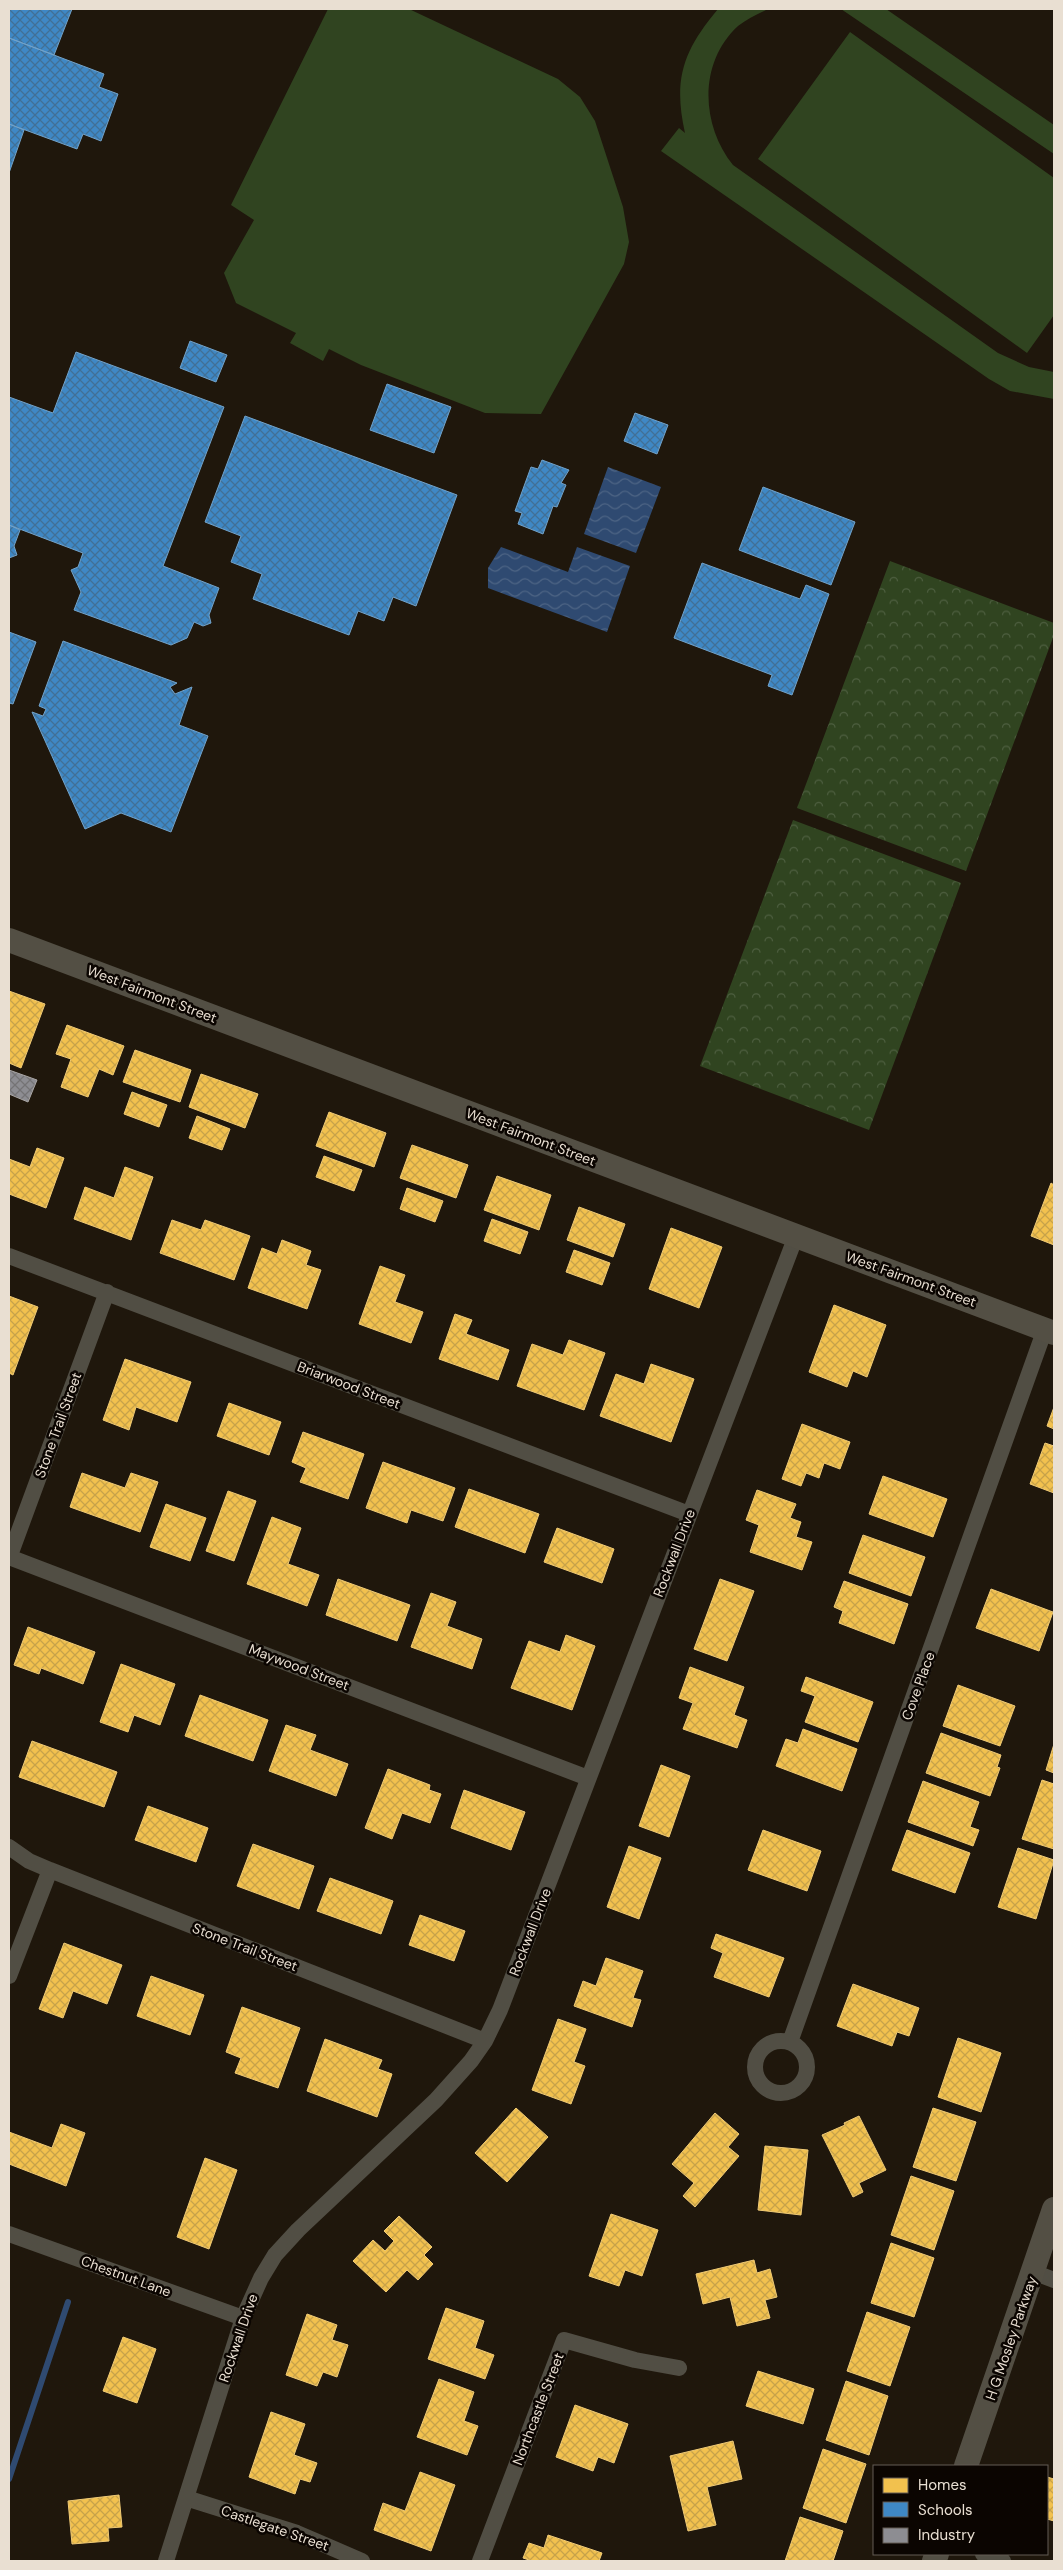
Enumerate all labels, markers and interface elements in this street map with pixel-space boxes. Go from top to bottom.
street label: West Fairmont Street [85,961,219,1027]
street label: West Fairmont Street [464,1104,598,1170]
street label: West Fairmont Street [843,1247,979,1311]
street label: Briarwood Street [295,1357,403,1413]
street label: Stone Trail Street [31,1370,85,1480]
street label: Rockwall Drive [649,1507,699,1599]
street label: Maywood Street [246,1640,352,1694]
street label: Cove Place [897,1649,939,1723]
street label: Rockwall Drive [505,1886,555,1978]
street label: Stone Trail Street [190,1919,300,1975]
street label: Chestnut Lane [79,2251,174,2301]
street label: H G Mosley Parkway [981,2273,1041,2403]
street label: Rockwall Drive [214,2291,262,2385]
street label: Northcastle Street [508,2350,568,2468]
legend [873,2465,1048,2555]
text: Homes [918,2475,967,2495]
text: Schools [918,2500,973,2520]
street label: Castlegate Street [219,2501,331,2555]
text: Industry [918,2525,976,2545]

